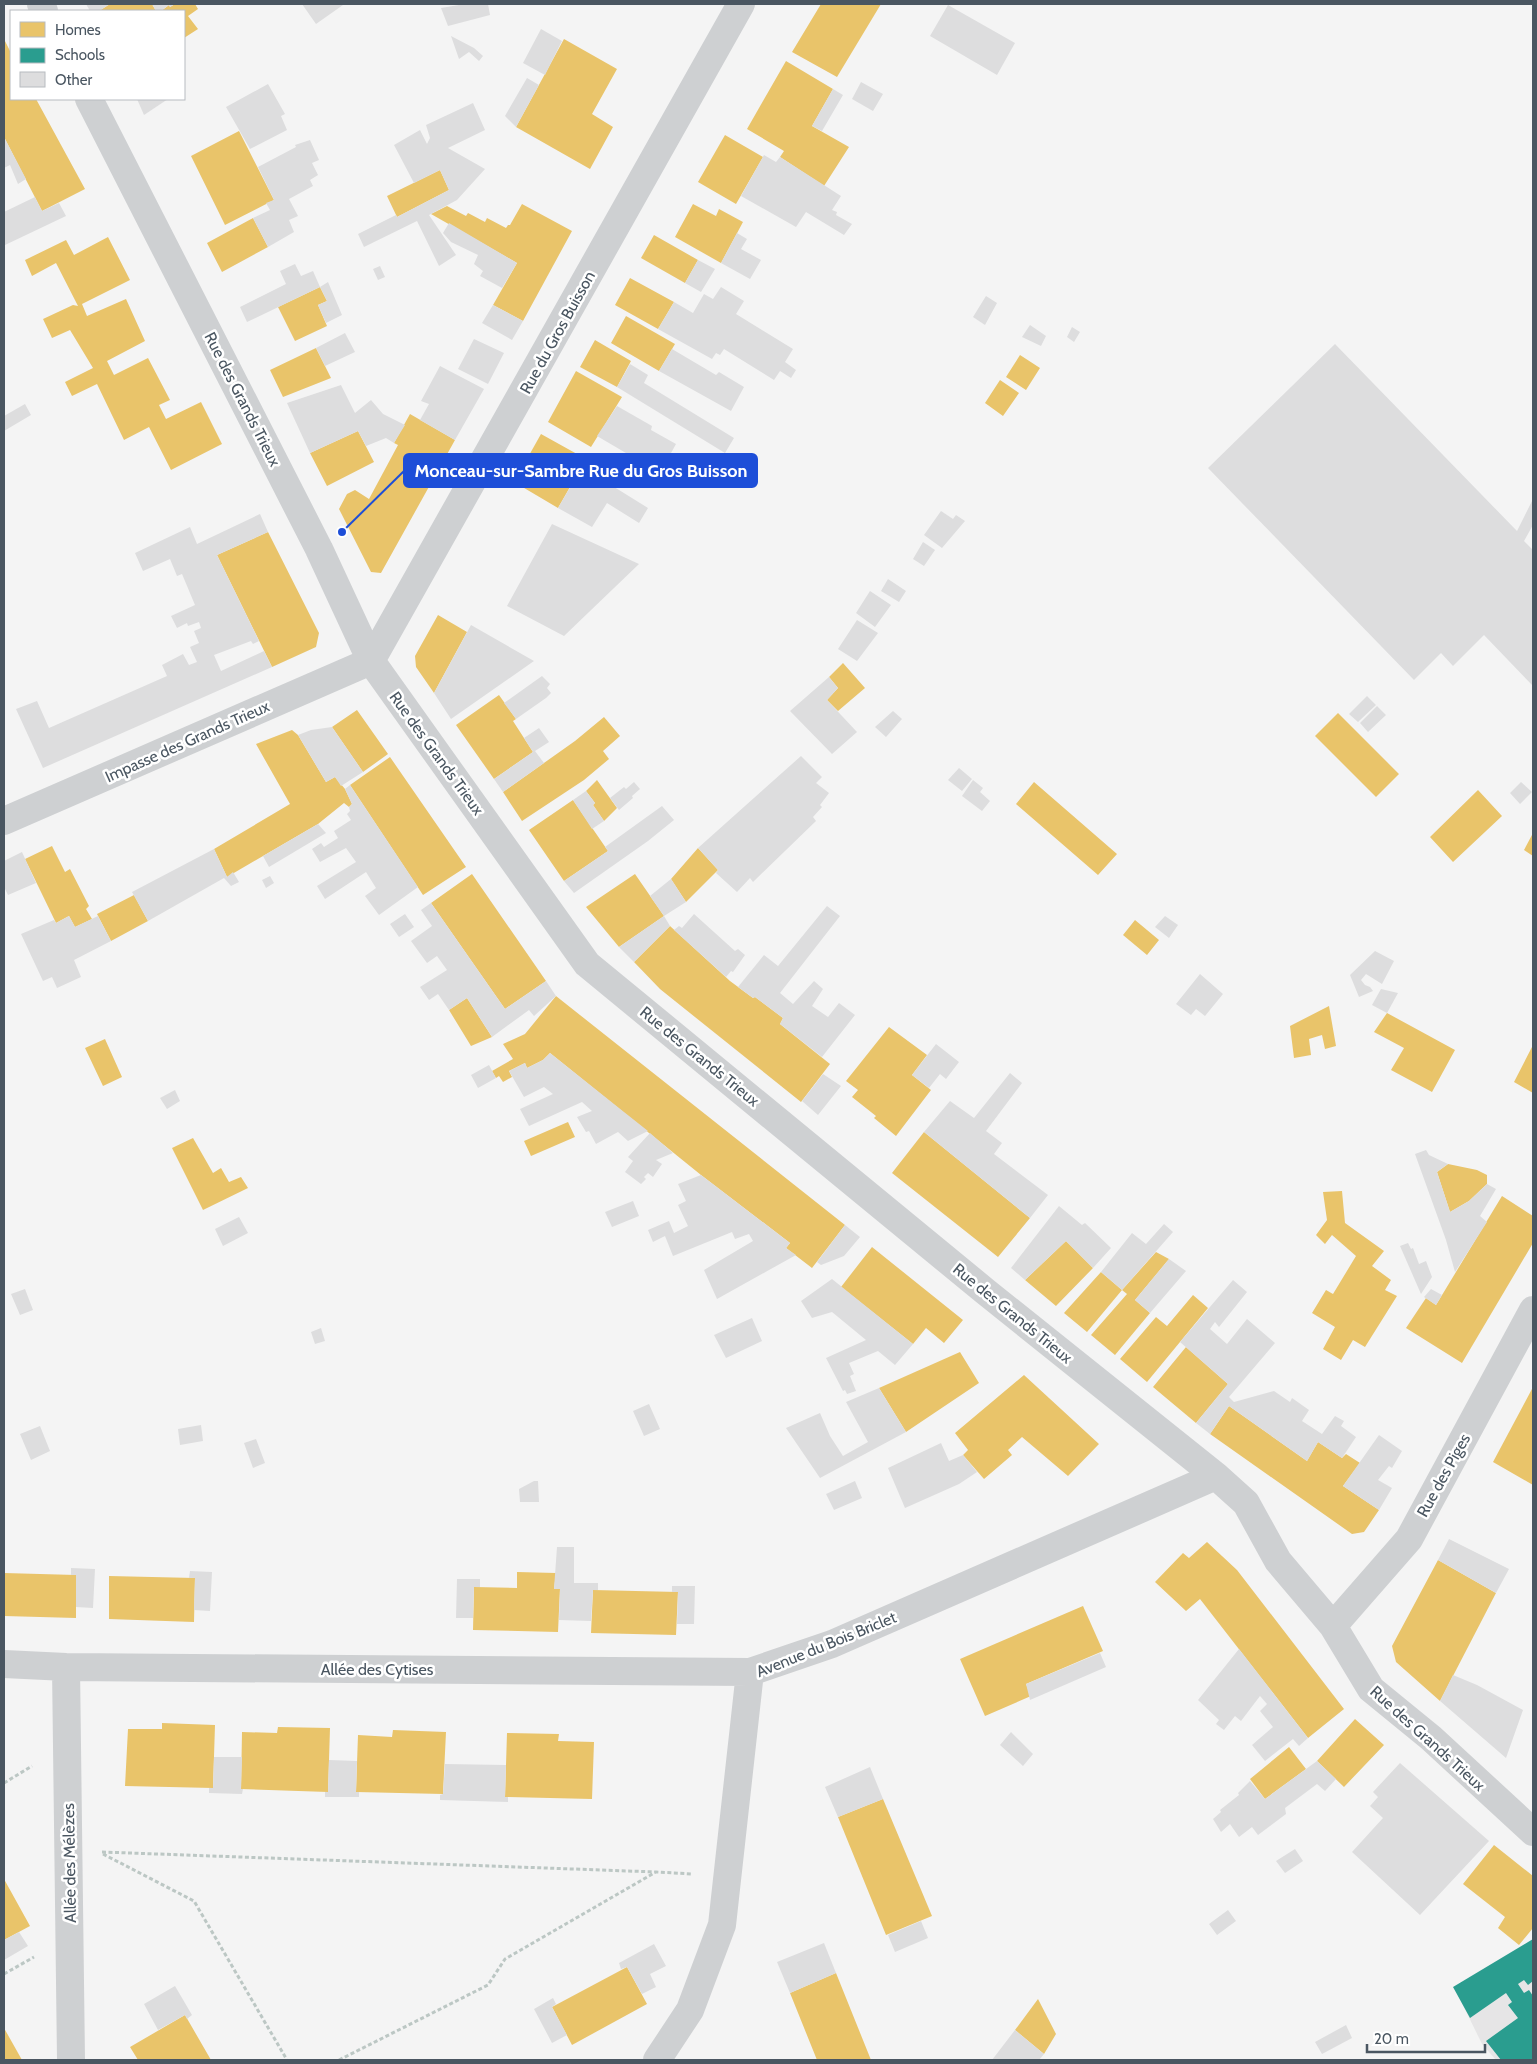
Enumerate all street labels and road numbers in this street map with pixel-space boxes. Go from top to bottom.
street label: Rue du Gros Buisson [516,268,599,397]
street label: Rue des Grands Trieux [200,329,285,470]
street label: Rue des Grands Trieux [385,688,488,819]
street label: Impasse des Grands Trieux [102,696,273,786]
street label: Rue des Grands Trieux [636,1002,763,1111]
street label: Rue des Grands Trieux [949,1259,1076,1368]
street label: Rue des Piges [1413,1430,1474,1520]
street label: Avenue du Bois Briclet [753,1607,900,1681]
street label: Allée des Cytises [321,1660,434,1679]
street label: Rue des Grands Trieux [1366,1682,1489,1795]
street label: Allée des Mélèzes [59,1803,80,1923]

